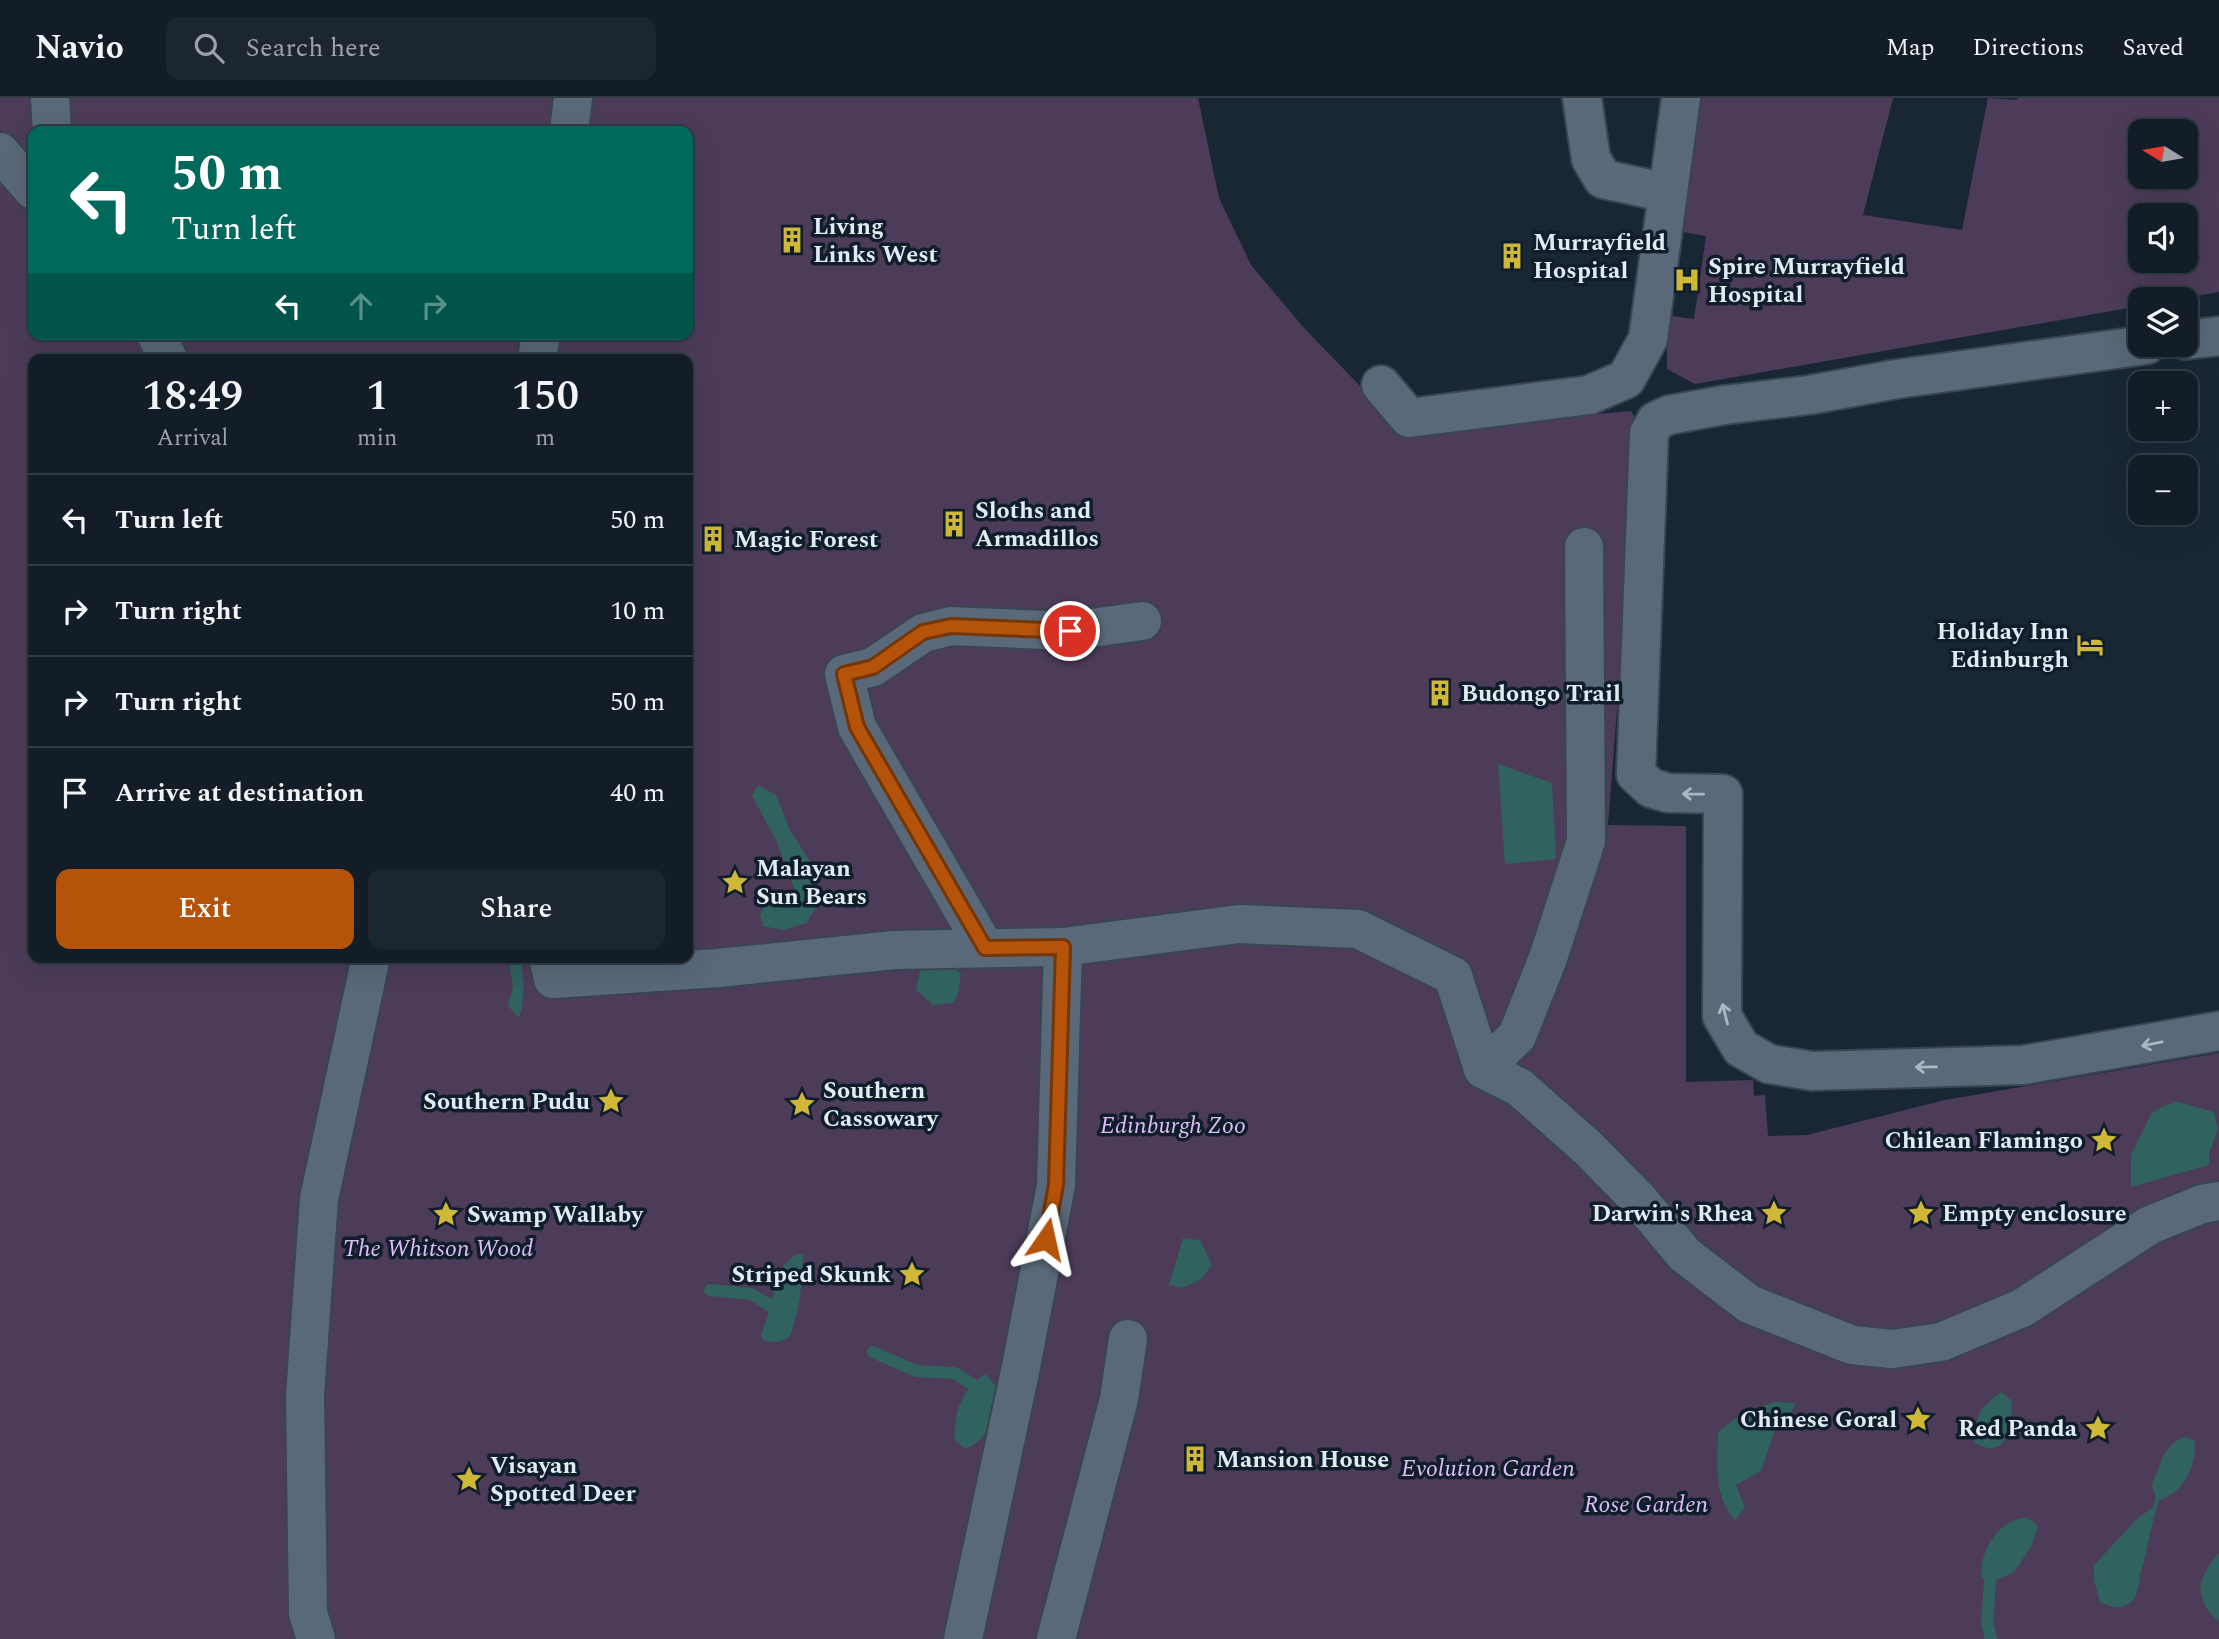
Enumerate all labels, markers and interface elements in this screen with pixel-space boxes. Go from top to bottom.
search box [166,17,656,80]
text: Navio [35,23,124,73]
text: Search here [246,28,381,68]
icon: search [190,29,228,67]
text: Map [1886,30,1934,66]
text: Directions [1972,30,2084,66]
text: Saved [2122,30,2184,66]
north arrow [2128,119,2198,189]
map controls [2128,119,2198,525]
text: 50 m [171,137,282,212]
icon: left [56,154,147,245]
button: sound [2128,203,2198,273]
text: Turn left [171,205,297,254]
place label: Living Links West [813,209,938,273]
building icon: Living Links West [777,225,807,255]
place label: Murrayfield Hospital [1533,225,1666,289]
building icon: Murrayfield Hospital [1497,241,1527,271]
place label: Spire Murrayfield Hospital [1708,249,1905,313]
hospital icon: Spire Murrayfield Hospital [1672,265,1702,295]
icon: left [269,287,307,325]
icon: ahead [342,287,380,325]
icon: right [415,287,453,325]
button: layers [2128,287,2198,357]
text: 18:49 [142,365,243,428]
text: 1 [366,365,388,428]
text: 150 [511,365,579,428]
button: + [2128,371,2198,441]
text: Arrival [157,421,228,456]
text: min [357,421,397,456]
text: m [535,421,555,456]
button: − [2128,455,2198,525]
place label: Sloths and Armadillos [975,493,1099,557]
text: Turn left [115,500,223,540]
text: 50 m [610,500,665,540]
icon: left [56,501,94,539]
building icon: Sloths and Armadillos [939,509,969,539]
place label: Magic Forest [734,522,878,558]
building icon: Magic Forest [698,524,728,554]
text: Turn right [115,591,242,631]
text: 10 m [610,591,665,631]
icon: right [56,592,94,630]
pin [1040,601,1100,661]
icon: arrive [1051,612,1089,650]
place label: Holiday Inn Edinburgh [1937,614,2069,678]
hotel icon: Holiday Inn Edinburgh [2075,630,2105,660]
place label: Budongo Trail [1461,676,1621,712]
building icon: Budongo Trail [1425,678,1455,708]
text: Turn right [115,682,242,722]
text: 50 m [610,682,665,722]
icon: right [56,683,94,721]
text: Arrive at destination [115,773,364,813]
text: 40 m [610,773,665,813]
icon: arrive [56,774,94,812]
one-way arrow [1681,787,1704,800]
place label: Malayan Sun Bears [756,851,867,915]
place icon: Malayan Sun Bears [720,867,750,897]
button: Exit [56,869,354,949]
button: Share [368,869,665,949]
one-way arrow [1718,1004,1731,1026]
one-way arrow [2141,1038,2164,1051]
one-way arrow [1915,1060,1938,1074]
place label: Southern Cassowary [823,1073,940,1137]
place label: Southern Pudu [423,1084,590,1120]
place icon: Southern Pudu [596,1086,626,1116]
place icon: Southern Cassowary [787,1089,817,1119]
park label: Edinburgh Zoo [1100,1108,1246,1144]
place label: Chilean Flamingo [1885,1123,2083,1159]
place icon: Chilean Flamingo [2089,1125,2119,1155]
place label: Darwin's Rhea [1592,1196,1754,1232]
place label: Empty enclosure [1942,1196,2127,1232]
place label: Swamp Wallaby [467,1197,644,1233]
place icon: Darwin's Rhea [1759,1198,1789,1228]
place icon: Empty enclosure [1906,1198,1936,1228]
place icon: Swamp Wallaby [431,1199,461,1229]
position arrow [1009,1202,1083,1276]
park label: The Whitson Wood [343,1231,533,1267]
place label: Striped Skunk [731,1257,892,1293]
place icon: Striped Skunk [897,1259,927,1289]
place label: Chinese Goral [1740,1402,1897,1438]
place icon: Chinese Goral [1903,1404,1933,1434]
place label: Red Panda [1958,1411,2078,1447]
place icon: Red Panda [2083,1413,2113,1443]
place label: Mansion House [1216,1442,1389,1478]
building icon: Mansion House [1180,1444,1210,1474]
place label: Visayan Spotted Deer [490,1448,636,1512]
park label: Evolution Garden [1401,1451,1575,1487]
place icon: Visayan Spotted Deer [454,1464,484,1494]
park label: Rose Garden [1584,1487,1709,1523]

